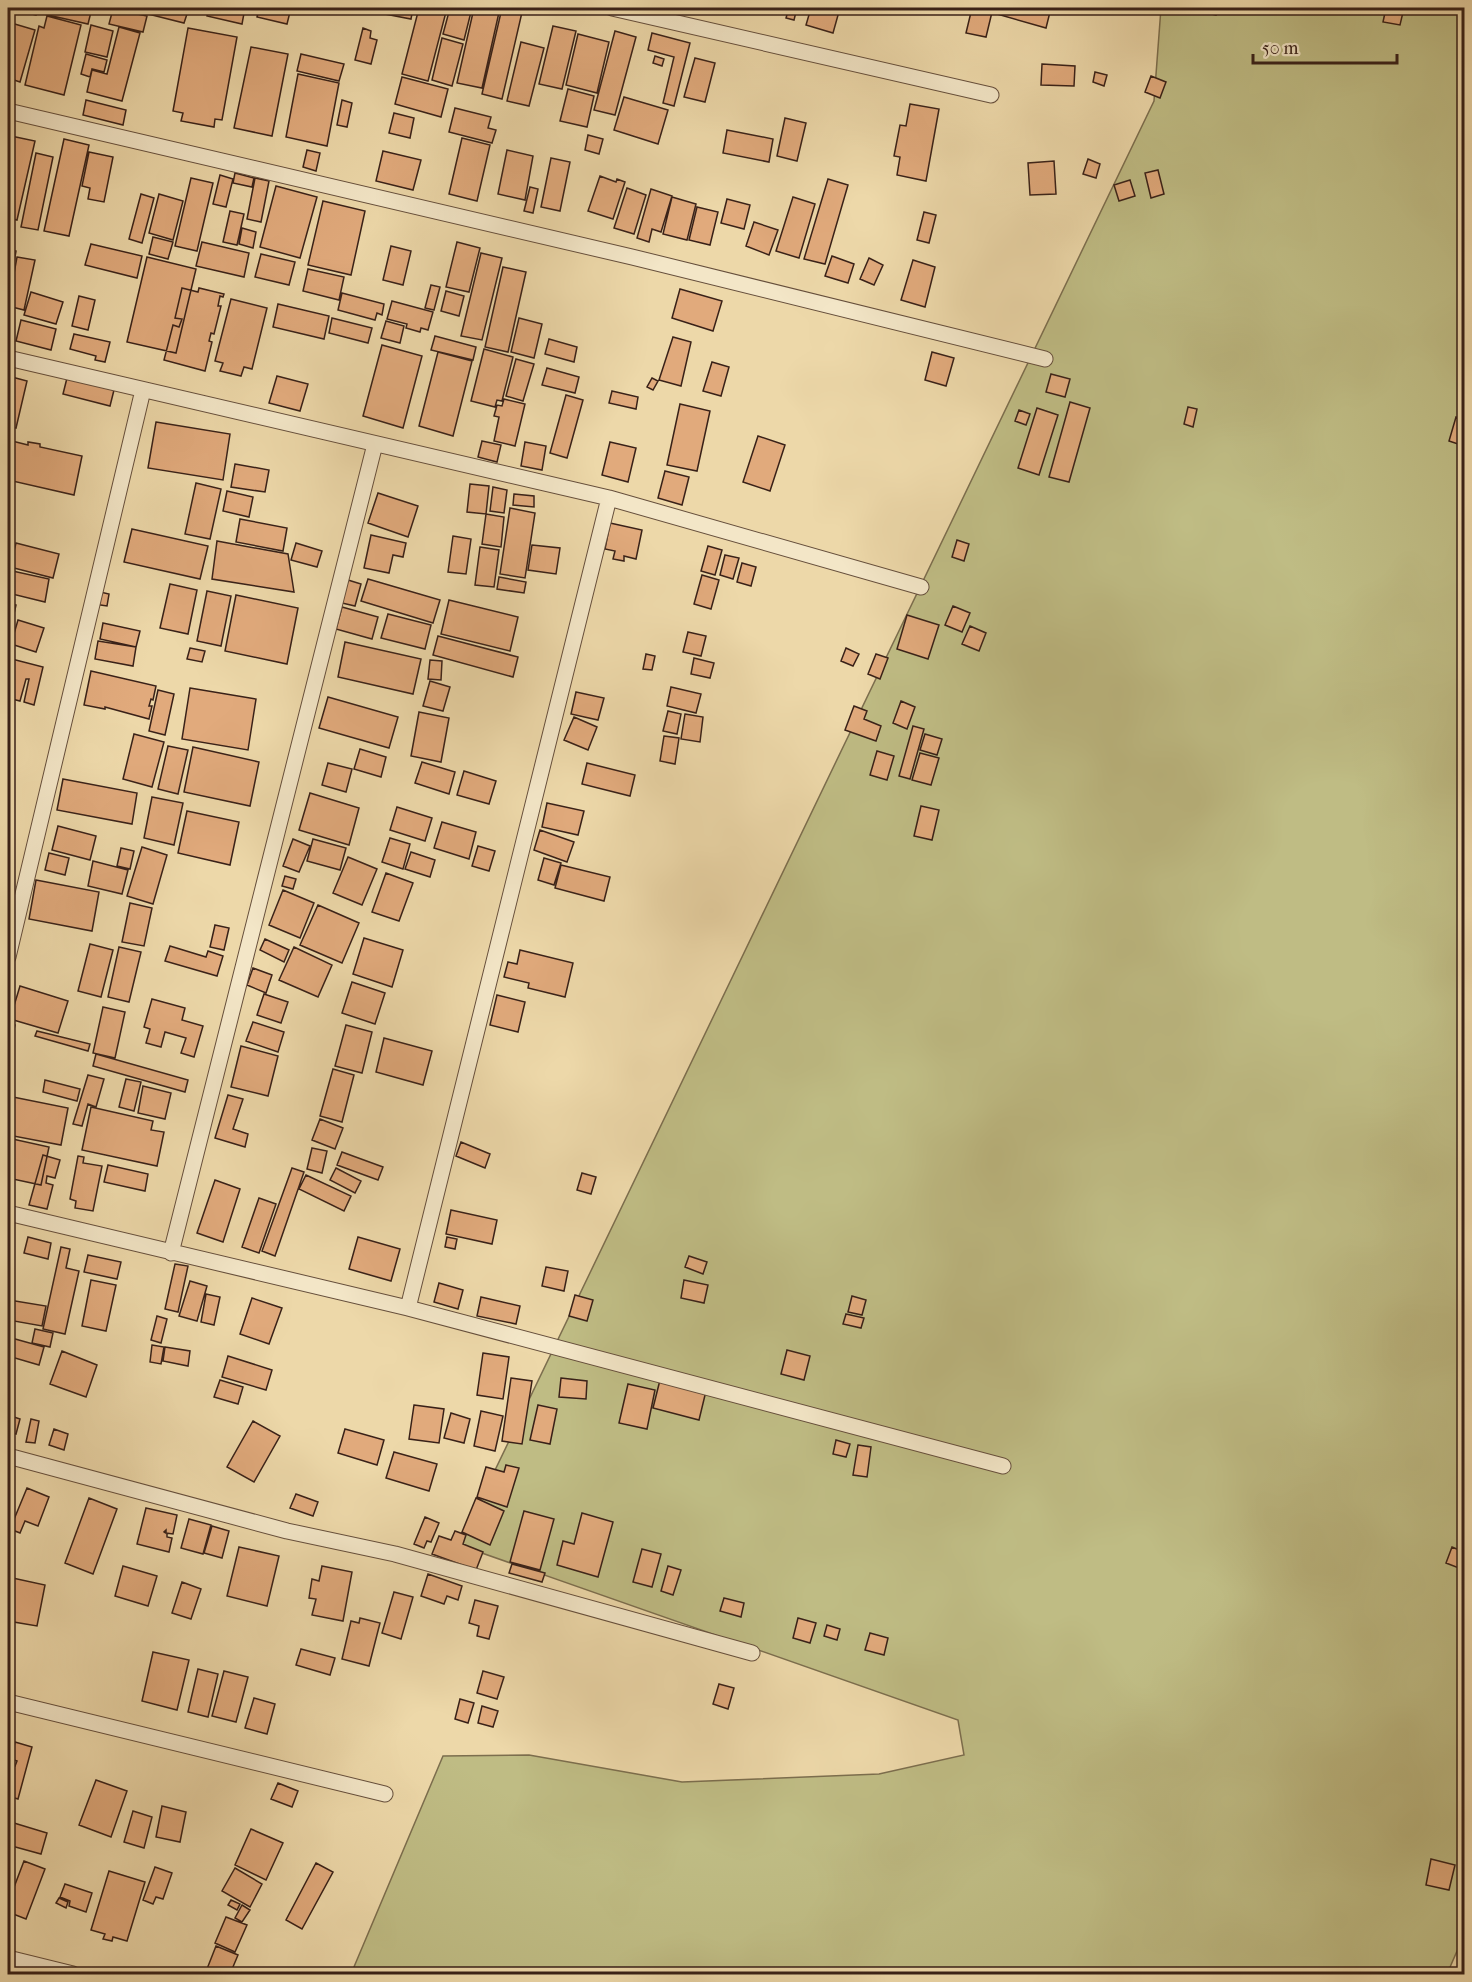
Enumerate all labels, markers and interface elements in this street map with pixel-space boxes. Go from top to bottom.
scale bar [1253,27,1397,65]
text: 50 m [1262,38,1299,59]

